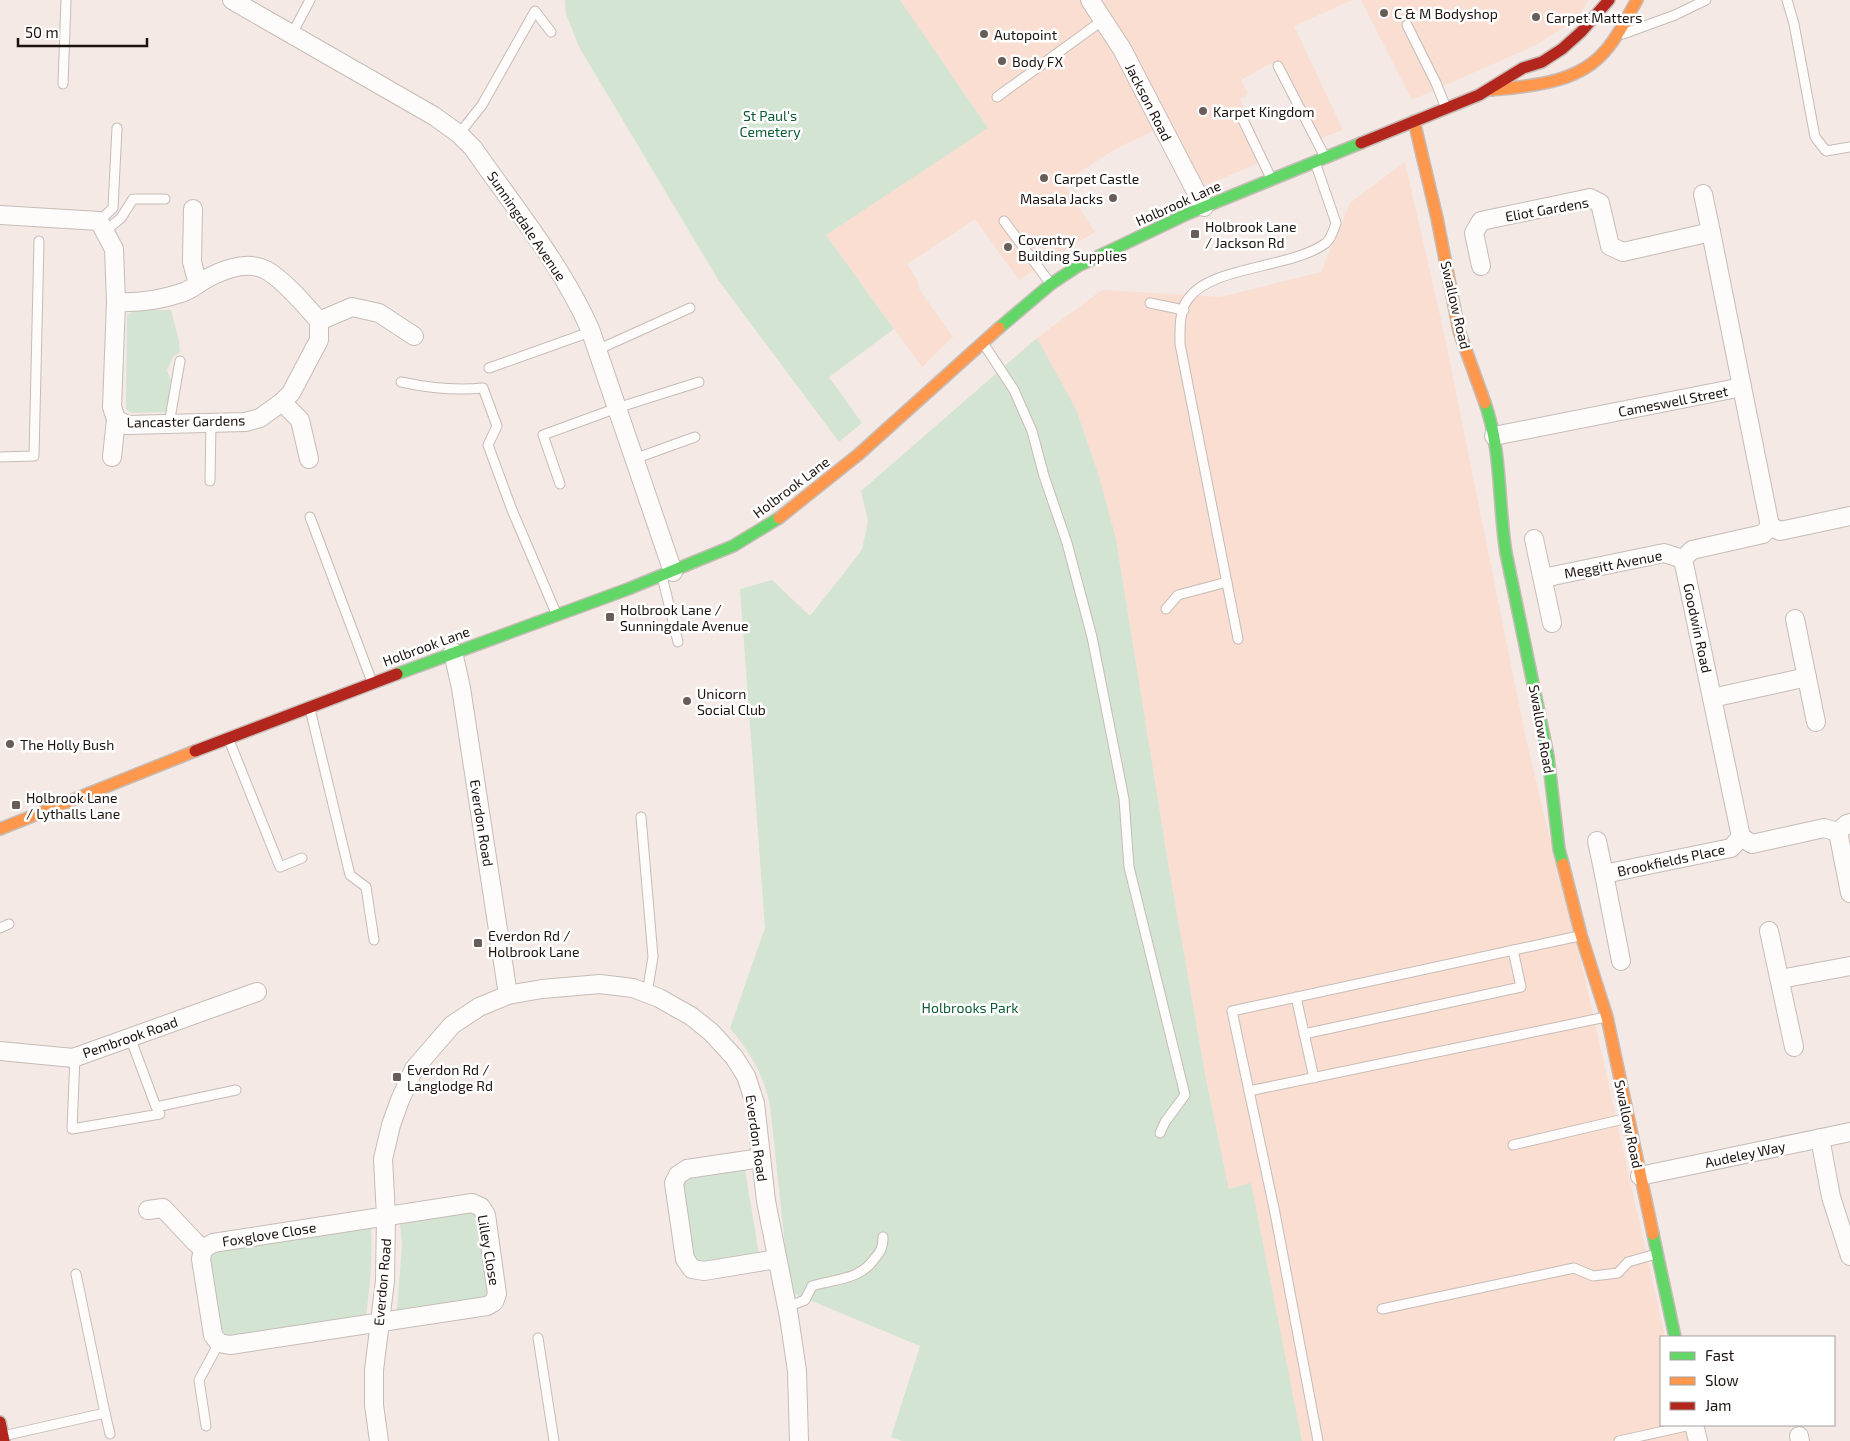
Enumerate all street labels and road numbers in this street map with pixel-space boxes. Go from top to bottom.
street label: Jackson Road [1122,60,1176,144]
street label: Sunningdale Avenue [484,168,570,284]
street label: Holbrook Lane [1133,177,1223,229]
street label: Eliot Gardens [1504,193,1590,225]
street label: Swallow Road [1438,259,1474,351]
street label: Cameswell Street [1617,382,1729,420]
street label: Lancaster Gardens [127,411,245,431]
street label: Holbrook Lane [749,453,833,521]
street label: Meggitt Avenue [1563,546,1663,582]
street label: Goodwin Road [1680,582,1716,674]
street label: Holbrook Lane [380,622,472,670]
street label: Swallow Road [1526,683,1558,775]
street label: Everdon Road [467,778,497,868]
street label: Brookfields Place [1615,840,1727,880]
street label: Pembrook Road [80,1013,180,1061]
street label: Swallow Road [1611,1078,1647,1170]
street label: Everdon Road [742,1093,772,1183]
street label: Audeley Way [1703,1137,1787,1171]
street label: Lilley Close [474,1213,504,1287]
street label: Foxglove Close [221,1218,317,1250]
street label: Everdon Road [370,1238,394,1326]

